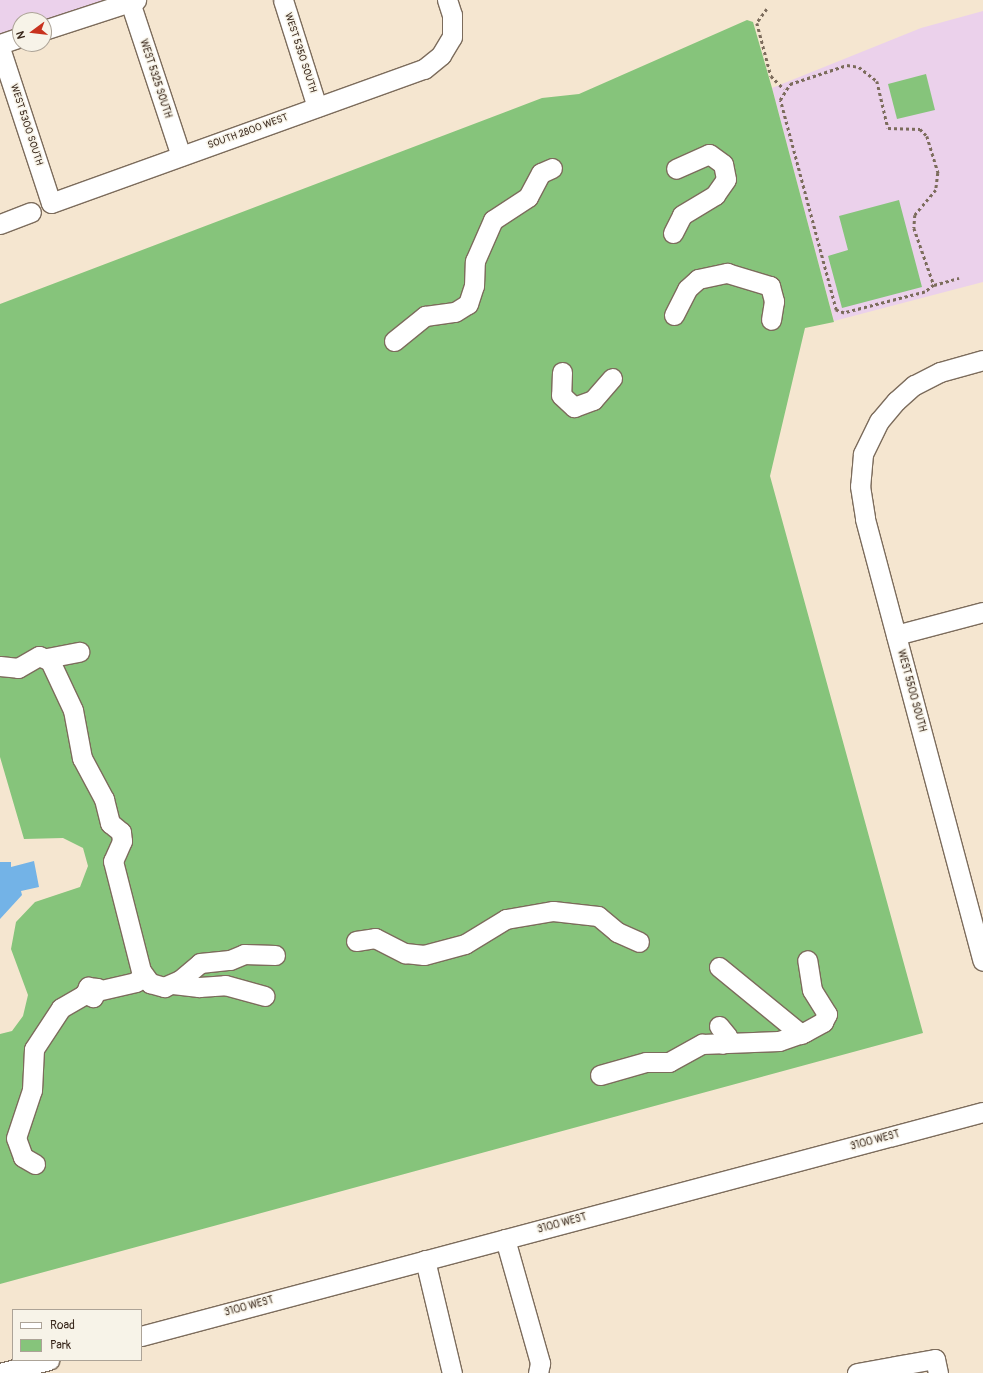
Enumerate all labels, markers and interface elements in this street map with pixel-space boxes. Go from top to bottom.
street label: WEST 5350 SOUTH [281,11,319,95]
north arrow [12,12,52,52]
text: N [14,30,28,40]
street label: WEST 5325 SOUTH [137,38,173,120]
street label: WEST 5300 SOUTH [7,83,45,167]
street label: SOUTH 2800 WEST [206,112,290,152]
street label: WEST 5500 SOUTH [894,649,928,733]
street label: 3100 WEST [849,1129,901,1153]
street label: 3100 WEST [536,1212,588,1236]
street label: 3100 WEST [223,1295,275,1319]
legend [12,1309,142,1361]
text: Road [50,1318,75,1333]
text: Park [50,1338,71,1353]

